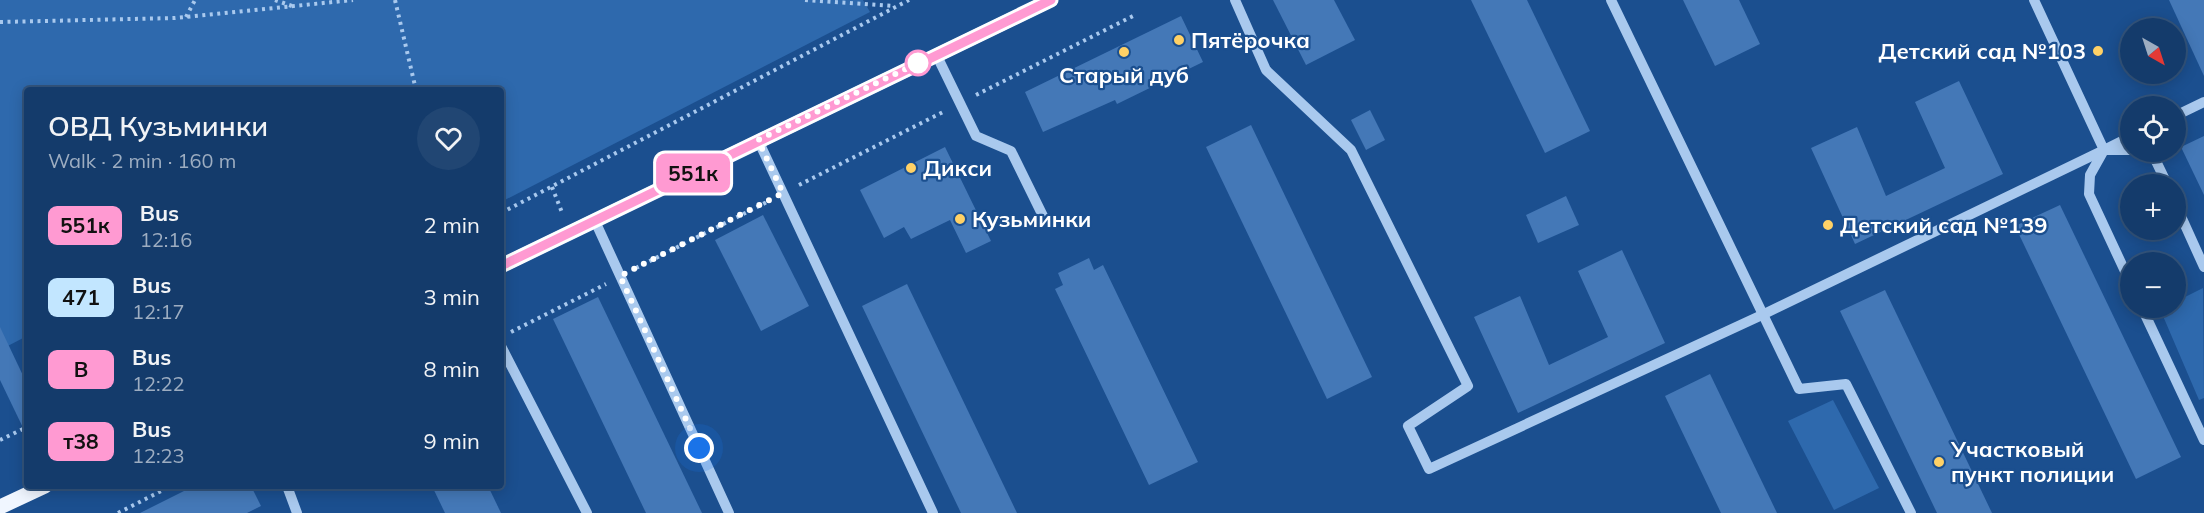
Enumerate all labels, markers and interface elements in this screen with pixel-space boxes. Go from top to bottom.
north arrow [2120,18,2186,84]
map controls [2120,18,2186,318]
place label: Пятёрочка [1191,26,1310,54]
marker: Пятёрочка [1172,33,1186,47]
place label: Детский сад №103 [1879,37,2086,65]
marker: Детский сад №103 [2091,44,2105,58]
marker: Старый дуб [1117,45,1131,59]
unlabelled marker [905,50,931,76]
place label: Старый дуб [1059,61,1189,89]
button: locate [2120,96,2186,162]
button: heart [417,107,480,170]
text: ОВД Кузьминки [48,108,268,143]
text: Walk · 2 min · 160 m [48,148,236,173]
line badge: 551к [651,154,735,192]
place label: Дикси [923,154,992,182]
text: 551к [668,160,718,186]
marker: Дикси [904,161,918,175]
button: + [2120,174,2186,240]
text: Bus [140,199,179,227]
place label: Кузьминки [972,205,1091,233]
text: 2 min [424,211,480,239]
place label: Детский сад №139 [1840,211,2047,239]
text: 551к [60,212,110,238]
marker: Кузьминки [953,212,967,226]
marker: Детский сад №139 [1821,218,1835,232]
text: 12:16 [140,227,192,252]
button: − [2120,252,2186,318]
text: Bus [132,271,171,299]
text: 3 min [424,283,480,311]
text: 471 [62,284,100,310]
text: 12:17 [132,299,185,324]
text: Bus [132,343,171,371]
text: 8 min [424,355,480,383]
text: В [74,356,88,382]
text: 12:22 [132,371,185,396]
text: Bus [132,415,171,443]
text: 9 min [424,427,480,455]
text: т38 [63,428,99,454]
your location [684,433,714,463]
place label: Участковый пункт полиции [1950,435,2114,488]
text: 12:23 [132,443,185,468]
marker: Участковый пункт полиции [1932,455,1946,469]

